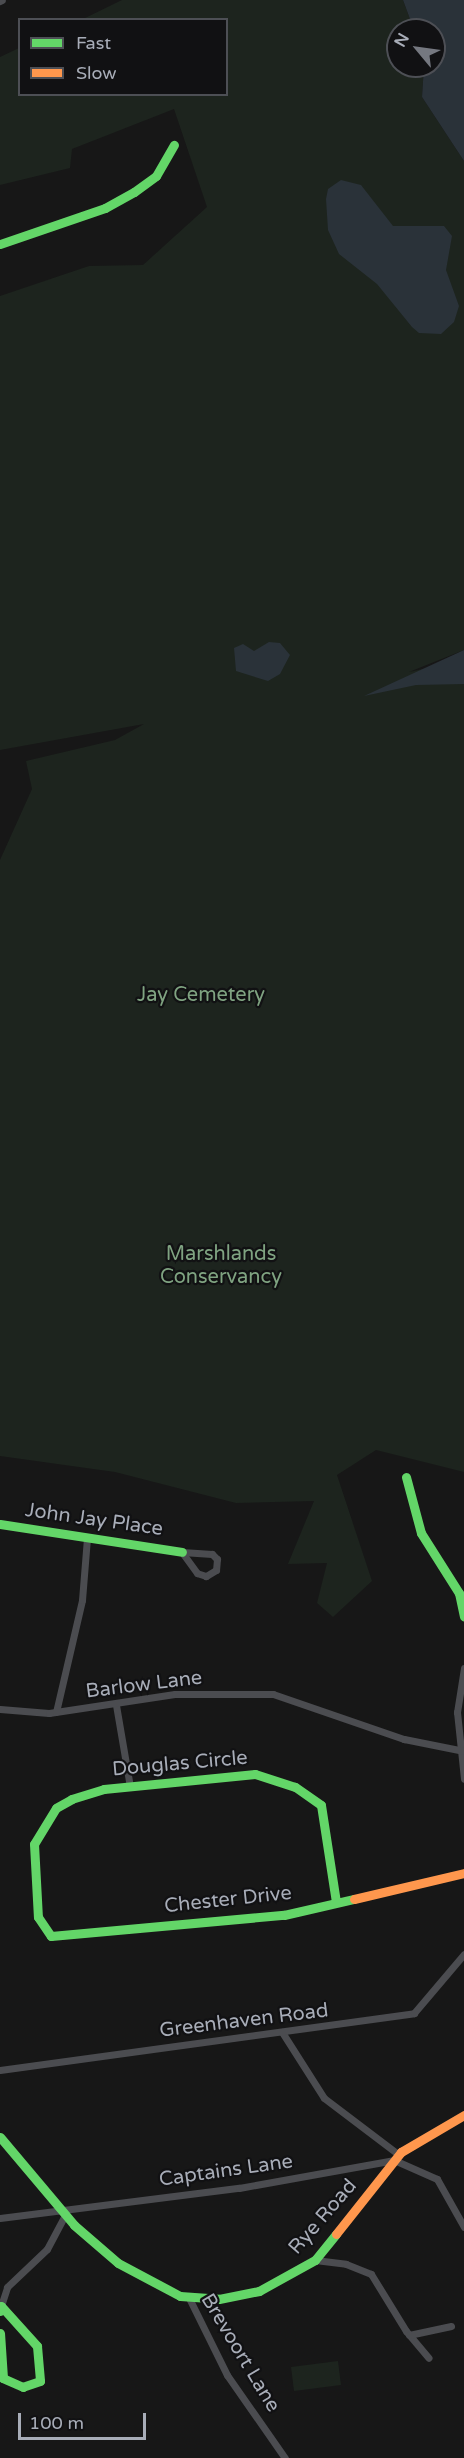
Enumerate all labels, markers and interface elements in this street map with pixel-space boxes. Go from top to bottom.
legend [18,18,228,96]
north arrow [386,18,446,78]
text: N [390,30,414,51]
text: Fast [76,32,111,54]
text: Slow [76,62,117,84]
park label: Jay Cemetery [137,983,265,1007]
park label: Marshlands Conservancy [160,1243,282,1290]
street label: John Jay Place [24,1498,164,1542]
street label: Barlow Lane [84,1666,204,1704]
street label: Douglas Circle [111,1746,249,1782]
street label: Chester Drive [163,1881,293,1919]
street label: Greenhaven Road [158,1999,330,2043]
street label: Captains Lane [158,2150,294,2192]
street label: Rye Road [284,2175,362,2259]
street label: Brevoort Lane [195,2289,285,2417]
scale bar [21,2401,148,2439]
text: 100 m [29,2412,84,2434]

